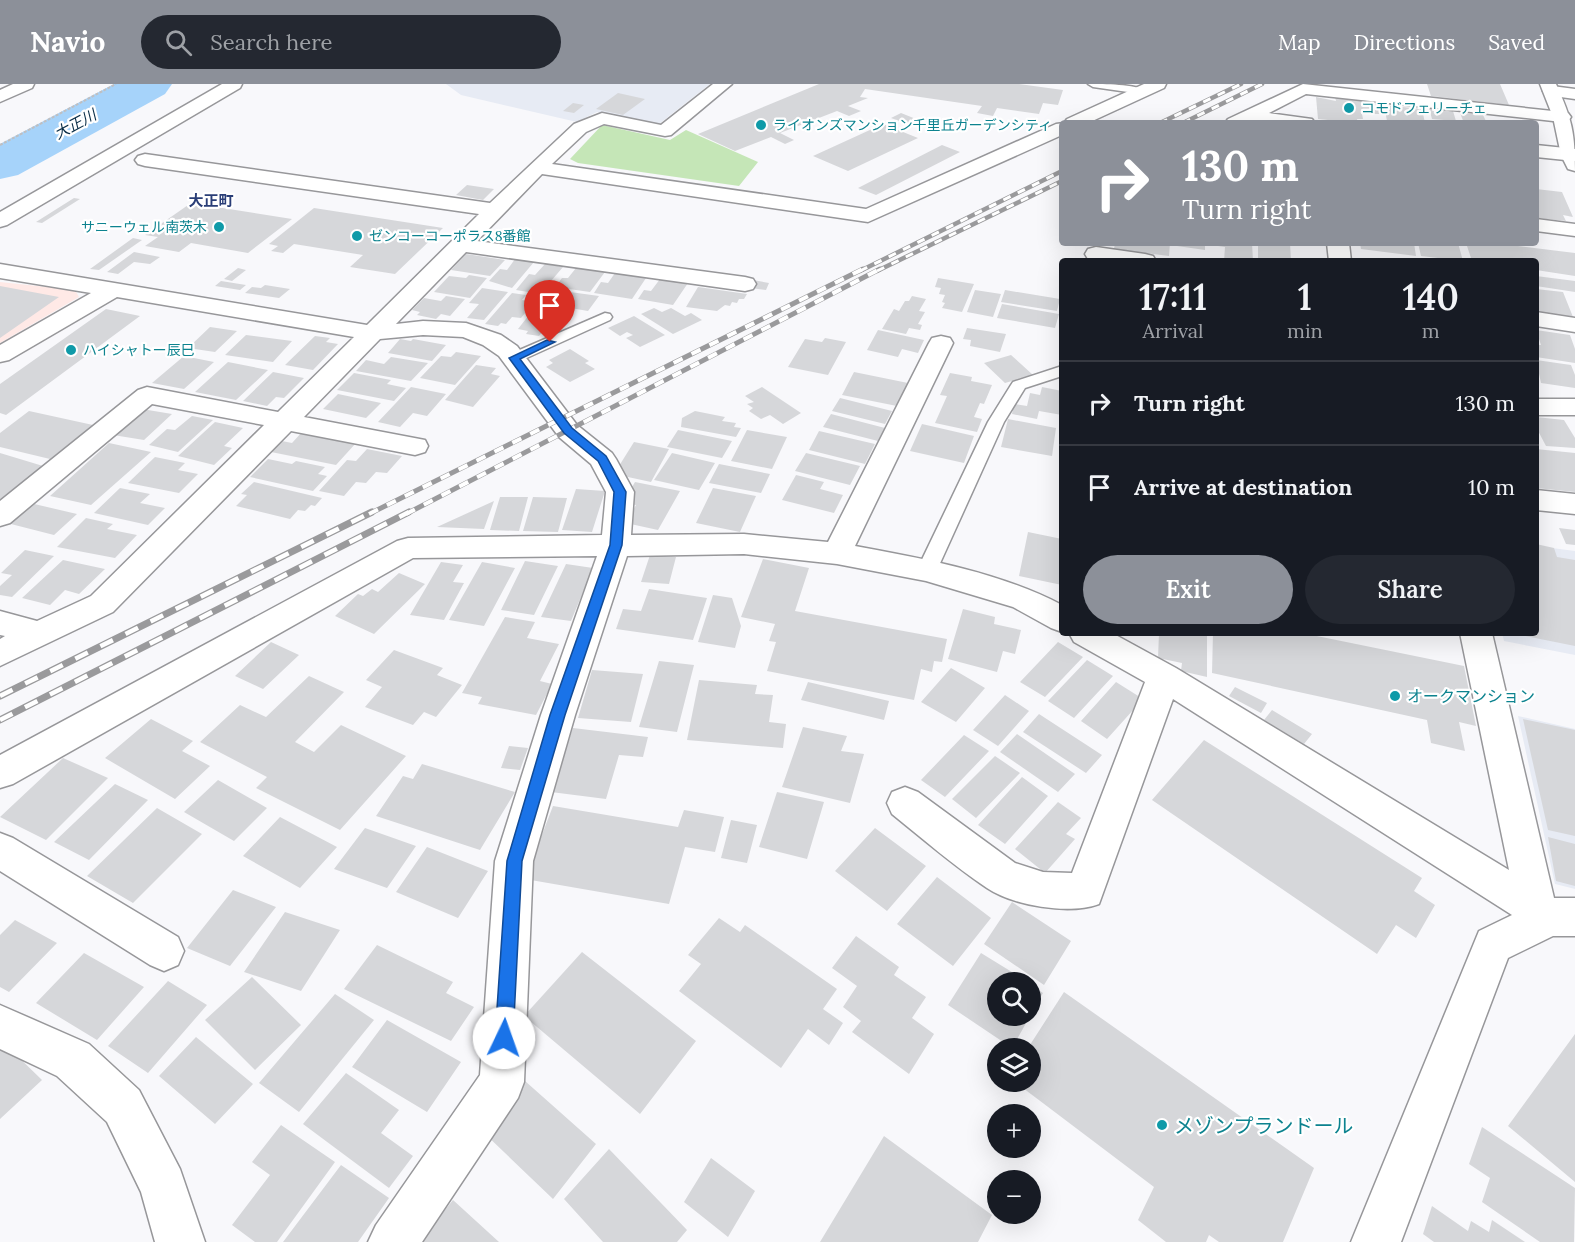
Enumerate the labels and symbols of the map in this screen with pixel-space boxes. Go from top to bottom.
place label: コモドフェリーチェ [1361,99,1487,117]
marker: コモドフェリーチェ [1342,101,1356,115]
water label: 大正川 [51,104,101,143]
place label: ライオンズマンション千里丘ガーデンシティ [773,116,1052,134]
marker: ライオンズマンション千里丘ガーデンシティ [754,118,768,132]
district label: 大正町 [188,191,234,210]
place label: サニーウェル南茨木 [81,218,207,236]
marker: サニーウェル南茨木 [212,220,226,234]
place label: ゼンコーコーポラス8番館 [369,227,531,245]
marker: ゼンコーコーポラス8番館 [350,229,364,243]
pin [524,280,575,342]
place label: ハイシャトー辰巳 [83,341,195,359]
marker: ハイシャトー辰巳 [64,343,78,357]
place label: オークマンション [1407,686,1535,706]
marker: オークマンション [1388,689,1402,703]
position arrow [472,1006,536,1070]
place label: メゾンプランドール [1174,1113,1353,1138]
marker: メゾンプランドール [1155,1118,1169,1132]

